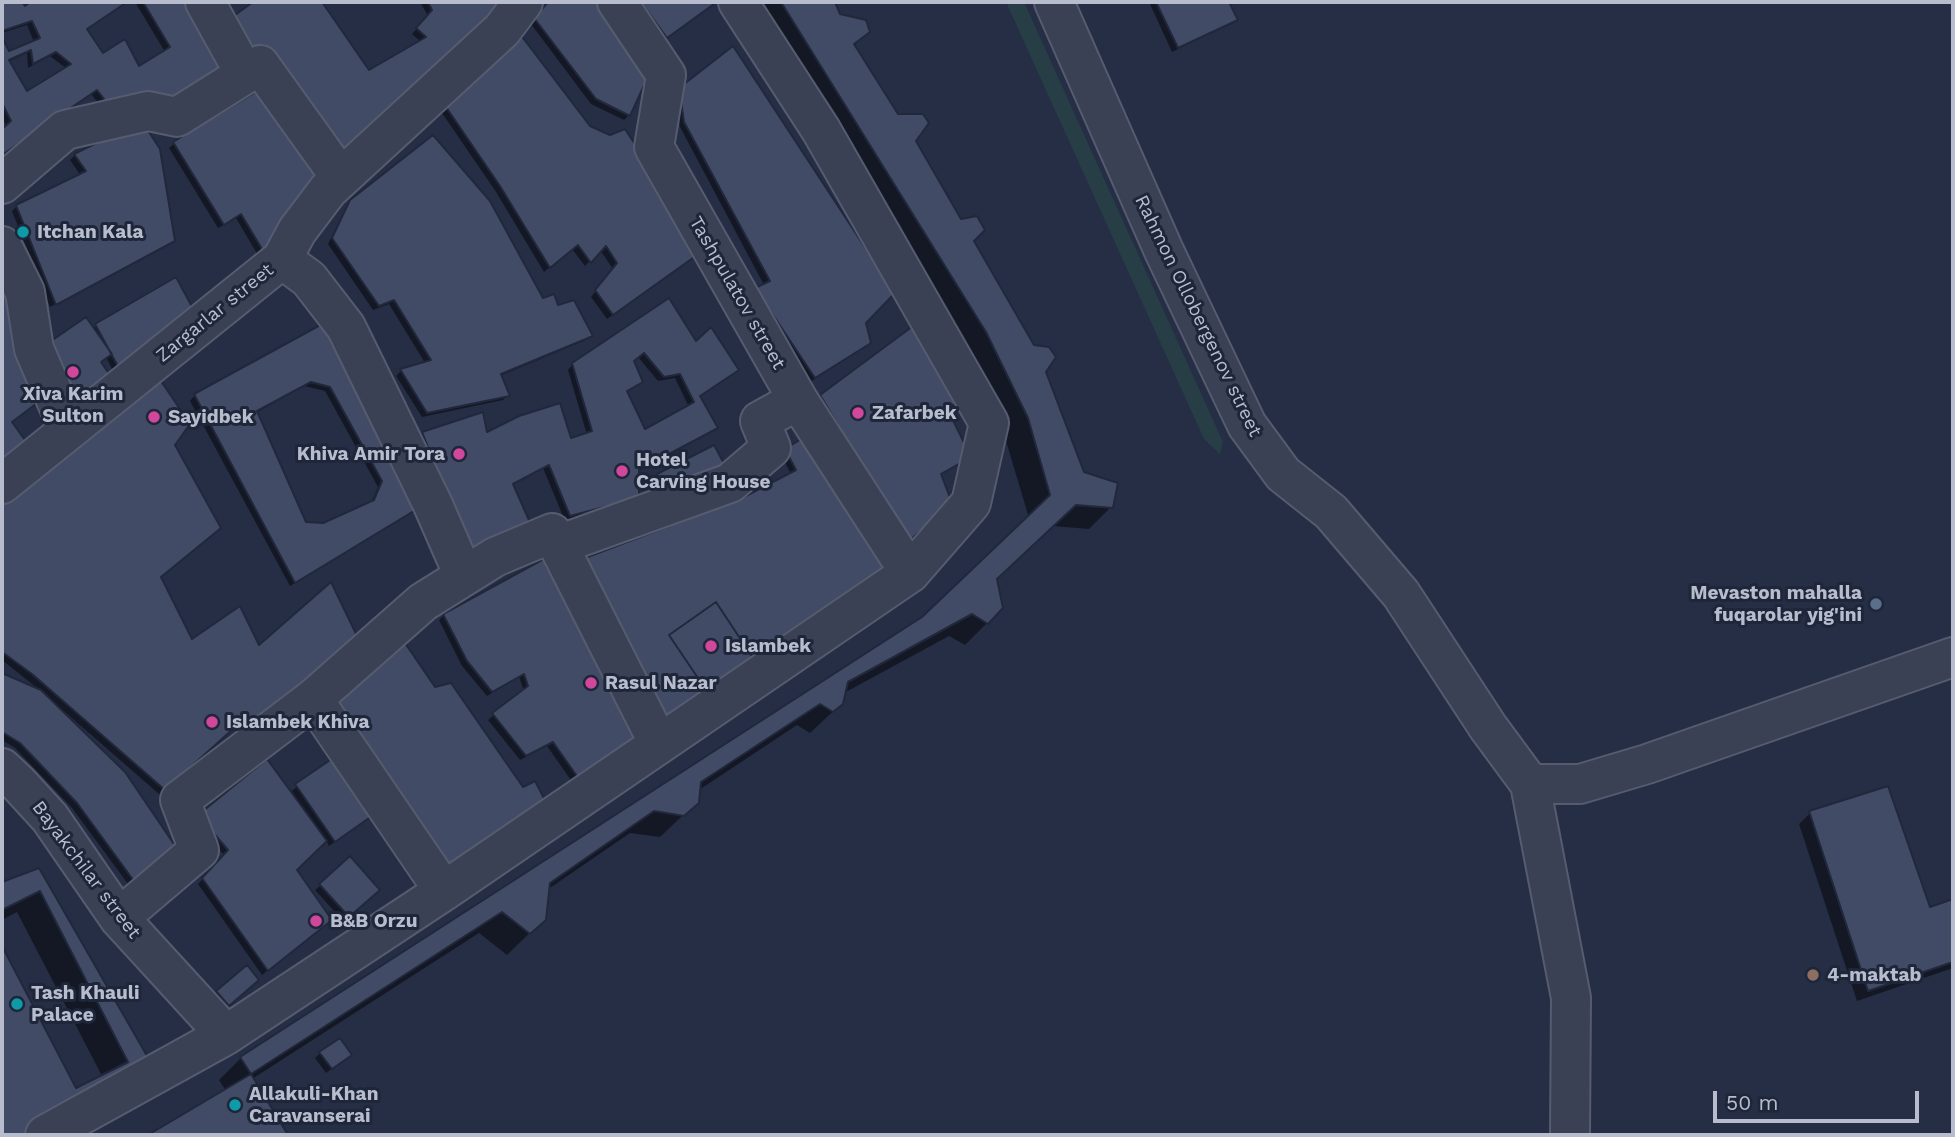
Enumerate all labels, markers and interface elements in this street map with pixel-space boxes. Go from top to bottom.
street label: Rahmon Ollobergenov street [1129,192,1267,440]
street label: Tashpulatov street [684,213,790,373]
place label: Itchan Kala [37,221,144,243]
marker: Itchan Kala [15,224,31,240]
street label: Zargarlar street [152,259,278,367]
marker: Xiva Karim Sulton [65,364,81,380]
place label: Xiva Karim Sulton [23,383,123,427]
place label: Zafarbek [872,402,957,424]
marker: Zafarbek [850,405,866,421]
place label: Sayidbek [168,406,253,428]
marker: Sayidbek [146,409,162,425]
place label: Khiva Amir Tora [297,443,445,465]
marker: Khiva Amir Tora [451,446,467,462]
place label: Hotel Carving House [636,449,770,493]
marker: Hotel Carving House [614,463,630,479]
place label: Mevaston mahalla fuqarolar yig'ini [1690,582,1862,626]
marker: Mevaston mahalla fuqarolar yig'ini [1868,596,1884,612]
place label: Islambek [725,635,811,657]
marker: Islambek [703,638,719,654]
place label: Rasul Nazar [605,672,717,694]
marker: Rasul Nazar [583,675,599,691]
place label: Islambek Khiva [226,711,369,733]
marker: Islambek Khiva [204,714,220,730]
street label: Bayakchilar street [27,797,145,943]
place label: B&B Orzu [330,910,417,932]
marker: B&B Orzu [308,913,324,929]
place label: 4-maktab [1827,964,1921,986]
marker: 4-maktab [1805,967,1821,983]
place label: Tash Khauli Palace [31,982,140,1026]
marker: Tash Khauli Palace [9,996,25,1012]
scale bar [1717,1078,1924,1122]
place label: Allakuli-Khan Caravanserai [249,1083,378,1127]
text: 50 m [1726,1090,1778,1115]
marker: Allakuli-Khan Caravanserai [227,1097,243,1113]

